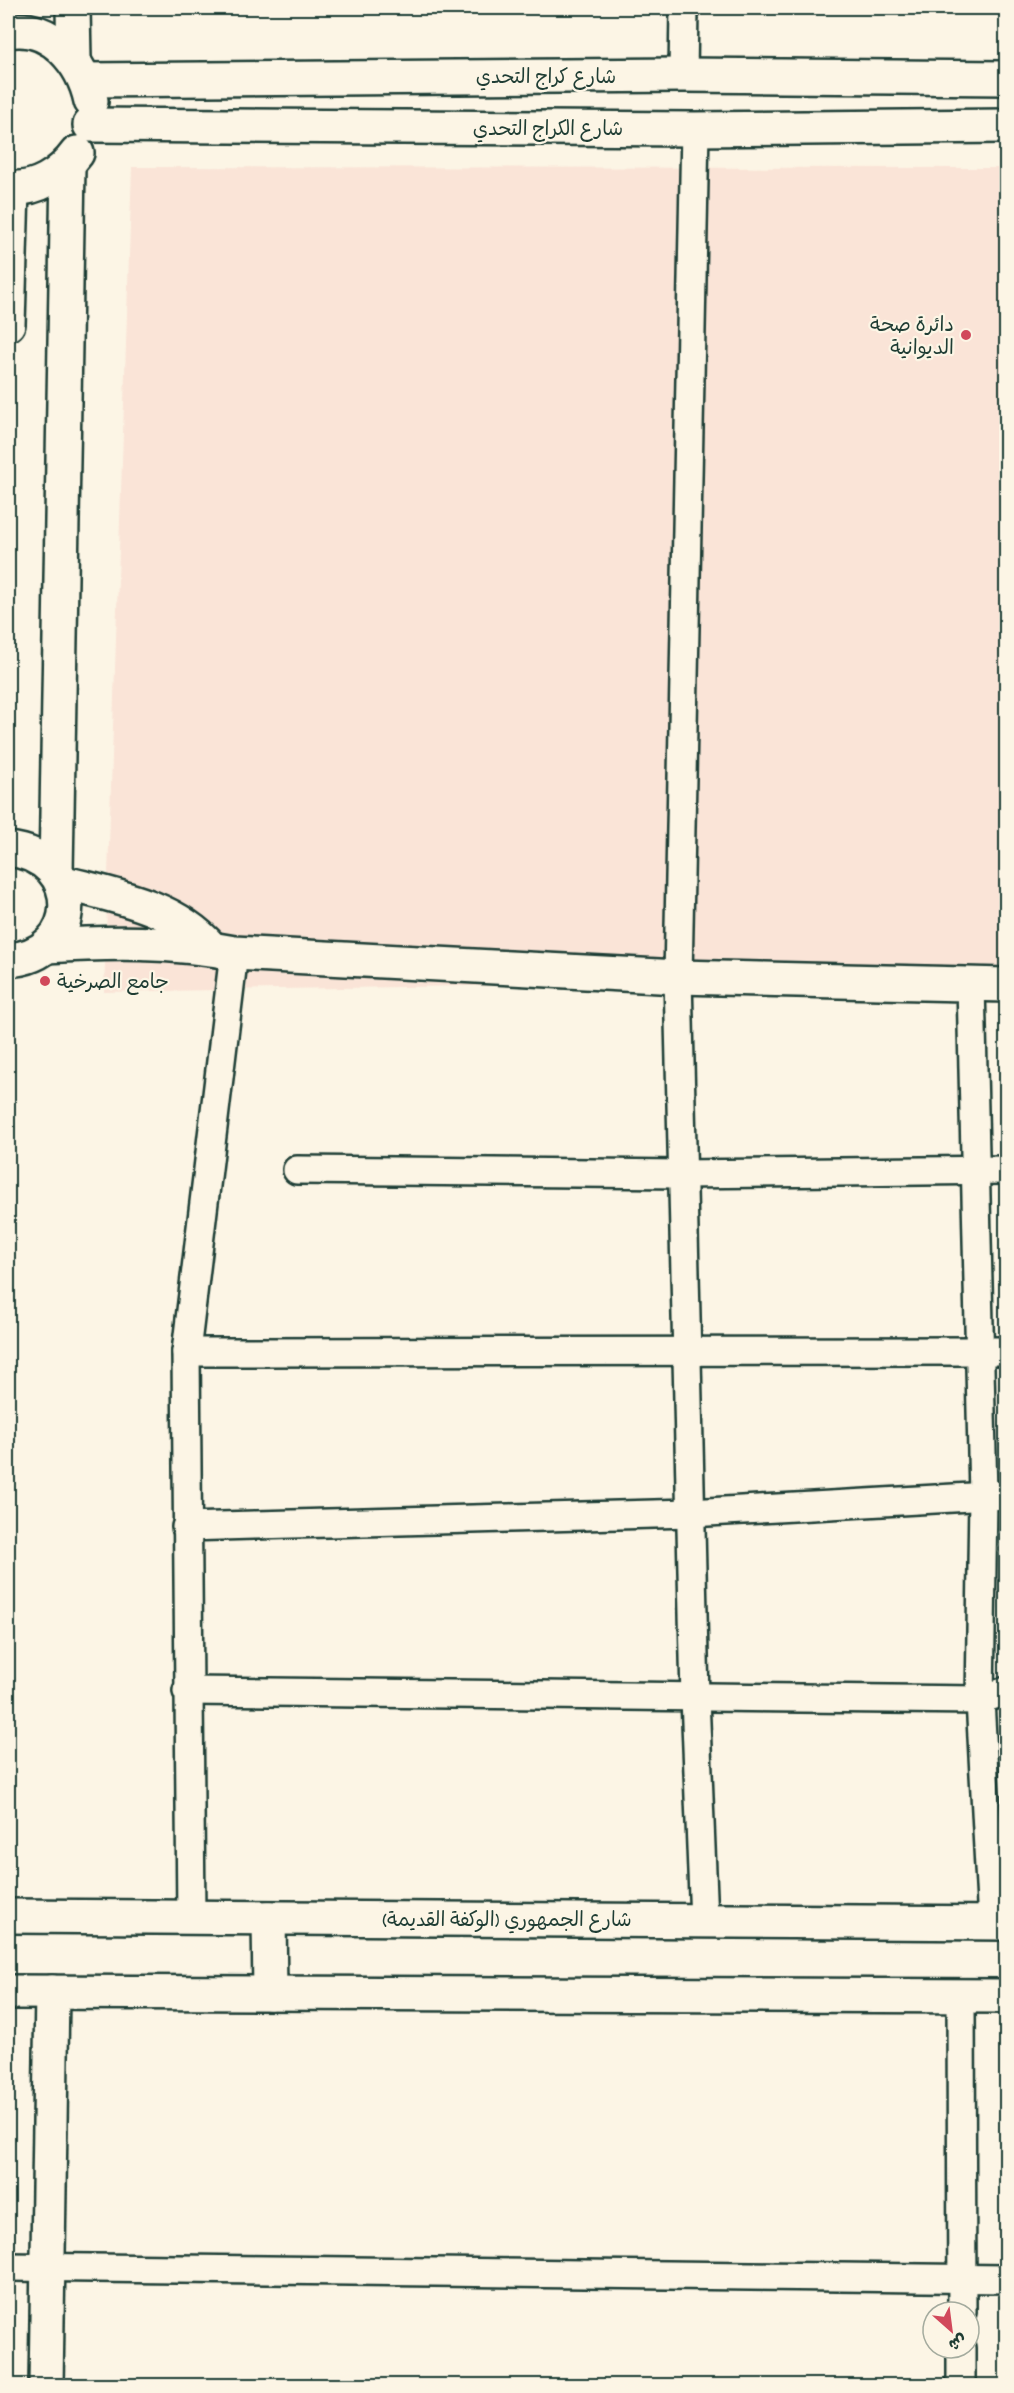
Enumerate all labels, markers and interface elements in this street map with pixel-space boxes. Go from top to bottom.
street label: شارع كراج التحدي [476,65,616,93]
street label: شارع الكراج التحدي [473,117,623,145]
place label: دائرة صحة الديوانية [870,313,954,364]
marker: دائرة صحة الديوانية [959,328,973,342]
place label: جامع الصرخية [57,970,169,998]
marker: جامع الصرخية [38,974,52,988]
street label: شارع الجمهوري (الوكفة القديمة) [382,1908,632,1936]
north arrow [921,2300,981,2360]
text: ش [944,2327,970,2355]

